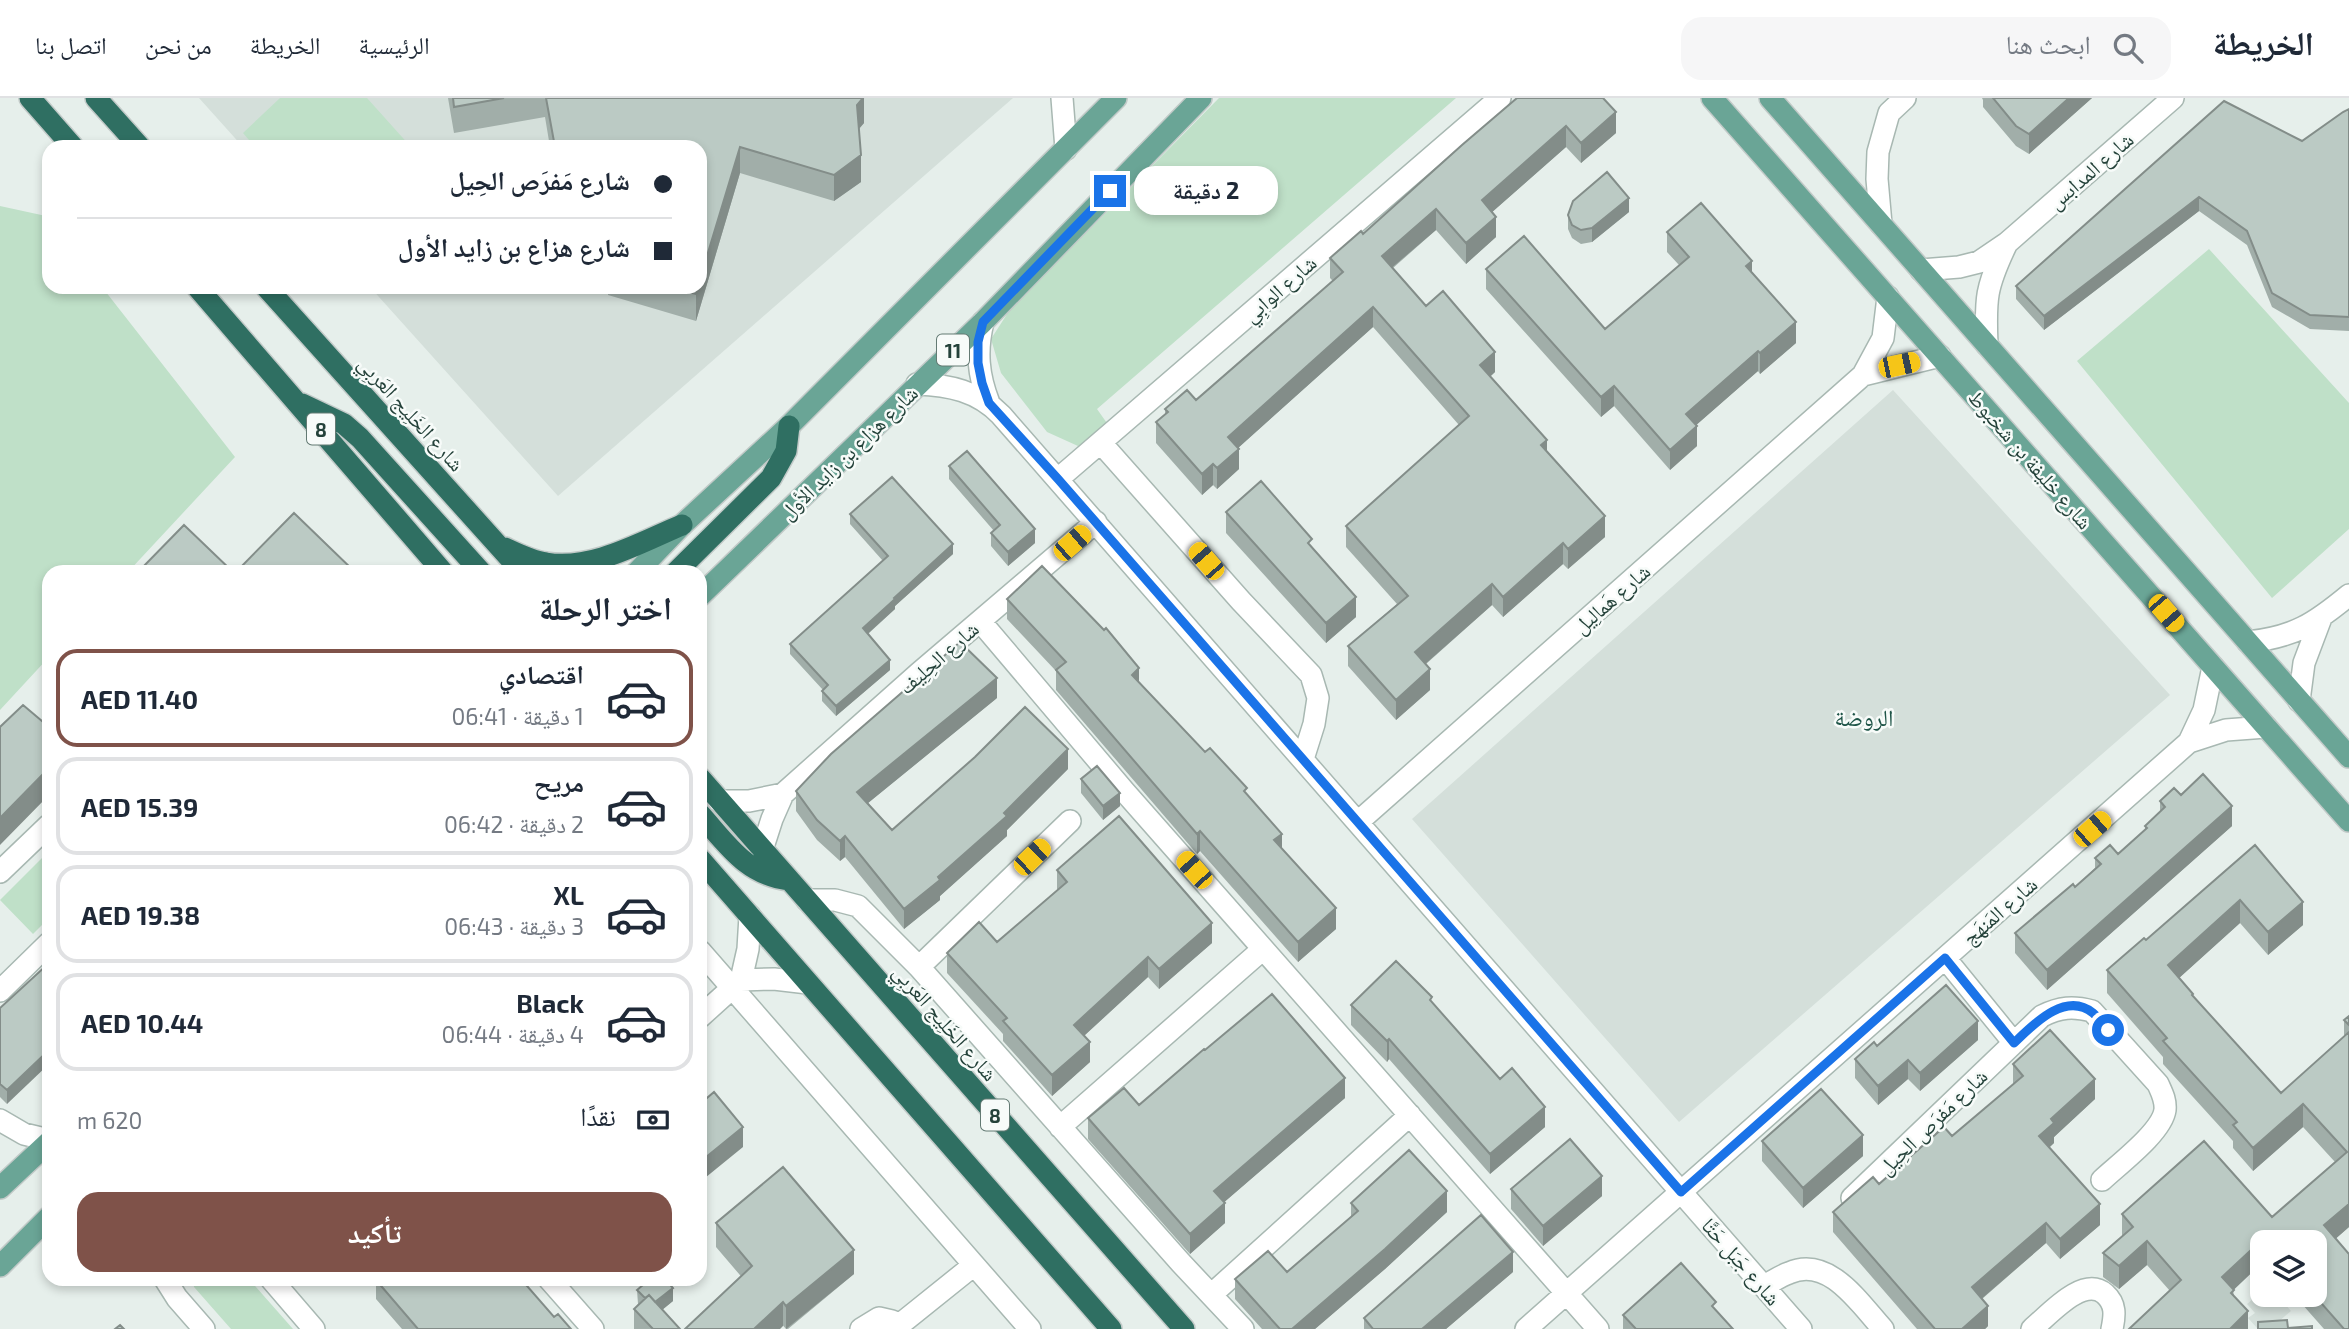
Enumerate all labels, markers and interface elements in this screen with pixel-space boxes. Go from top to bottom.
search box [1681,17,2171,80]
text: الخريطة [2213,22,2314,62]
text: ابحث هنا [2006,28,2091,59]
icon: search [2109,29,2147,67]
text: اتصل بنا [35,30,107,59]
text: من نحن [145,30,212,59]
text: الخريطة [250,30,320,59]
text: الرئيسية [358,30,430,59]
street label: شارع المدابس [2042,126,2139,215]
text: شارع مَفرَص الحِيل [449,164,630,195]
callout: 2 دقيقة [1134,166,1278,216]
route end [1094,175,1126,207]
text: 2 دقيقة [1173,176,1239,204]
text: شارع هزاع بن زايد الأول [398,231,630,262]
street label: شارع الوابِي [1237,249,1324,331]
road number: 11 [937,334,969,366]
street label: شارع الخَلِيج العَربِي [350,350,470,479]
car [1877,350,1922,380]
street label: شارع هزاع بن زايد الأول [774,380,924,526]
street label: شارع خليفة بن شخبوط [1962,385,2098,535]
road number: 8 [307,414,335,444]
car [1050,521,1095,565]
car [1185,538,1228,584]
street label: شارع هَمالِيل [1567,558,1656,640]
text: اختر الرحلة [539,588,672,626]
car [2145,590,2188,636]
street label: شارع الحِلِيف [893,615,984,700]
text: اقتصادي [499,658,584,689]
icon: car [605,667,668,730]
text: AED 11.40 [81,683,198,714]
text: 1 دقيقة · 06:41 [452,702,584,730]
district label: الروضة [1835,703,1893,731]
text: مريح [534,766,584,797]
icon: car [605,775,668,838]
text: AED 15.39 [81,791,198,822]
car [2070,807,2115,851]
text: 2 دقيقة · 06:42 [444,810,584,838]
car [1010,835,1055,879]
car [1173,847,1216,893]
street label: شارع المَنهَج [1957,871,2043,951]
text: XL [553,879,584,910]
icon: car [605,883,668,946]
text: AED 19.38 [81,899,200,930]
text: 3 دقيقة · 06:43 [444,912,584,940]
street label: شارع الخَلِيج العَربِي [885,959,1003,1089]
text: Black [516,987,584,1018]
icon: car [605,991,668,1054]
text: AED 10.44 [81,1007,203,1038]
route start [2092,1014,2124,1046]
text: 4 دقيقة · 06:44 [442,1020,584,1048]
street label: شارع مَفرَص الحِيل [1872,1063,1993,1181]
road number: 8 [981,1099,1009,1130]
text: نقدًا [580,1100,616,1131]
icon: cash [634,1101,672,1139]
text: 620 m [77,1106,142,1134]
button: تأكيد [77,1192,672,1272]
street label: شارع جَبَل حَتَّا [1696,1212,1787,1311]
map controls [2250,1230,2327,1307]
button: layers [2250,1230,2327,1307]

